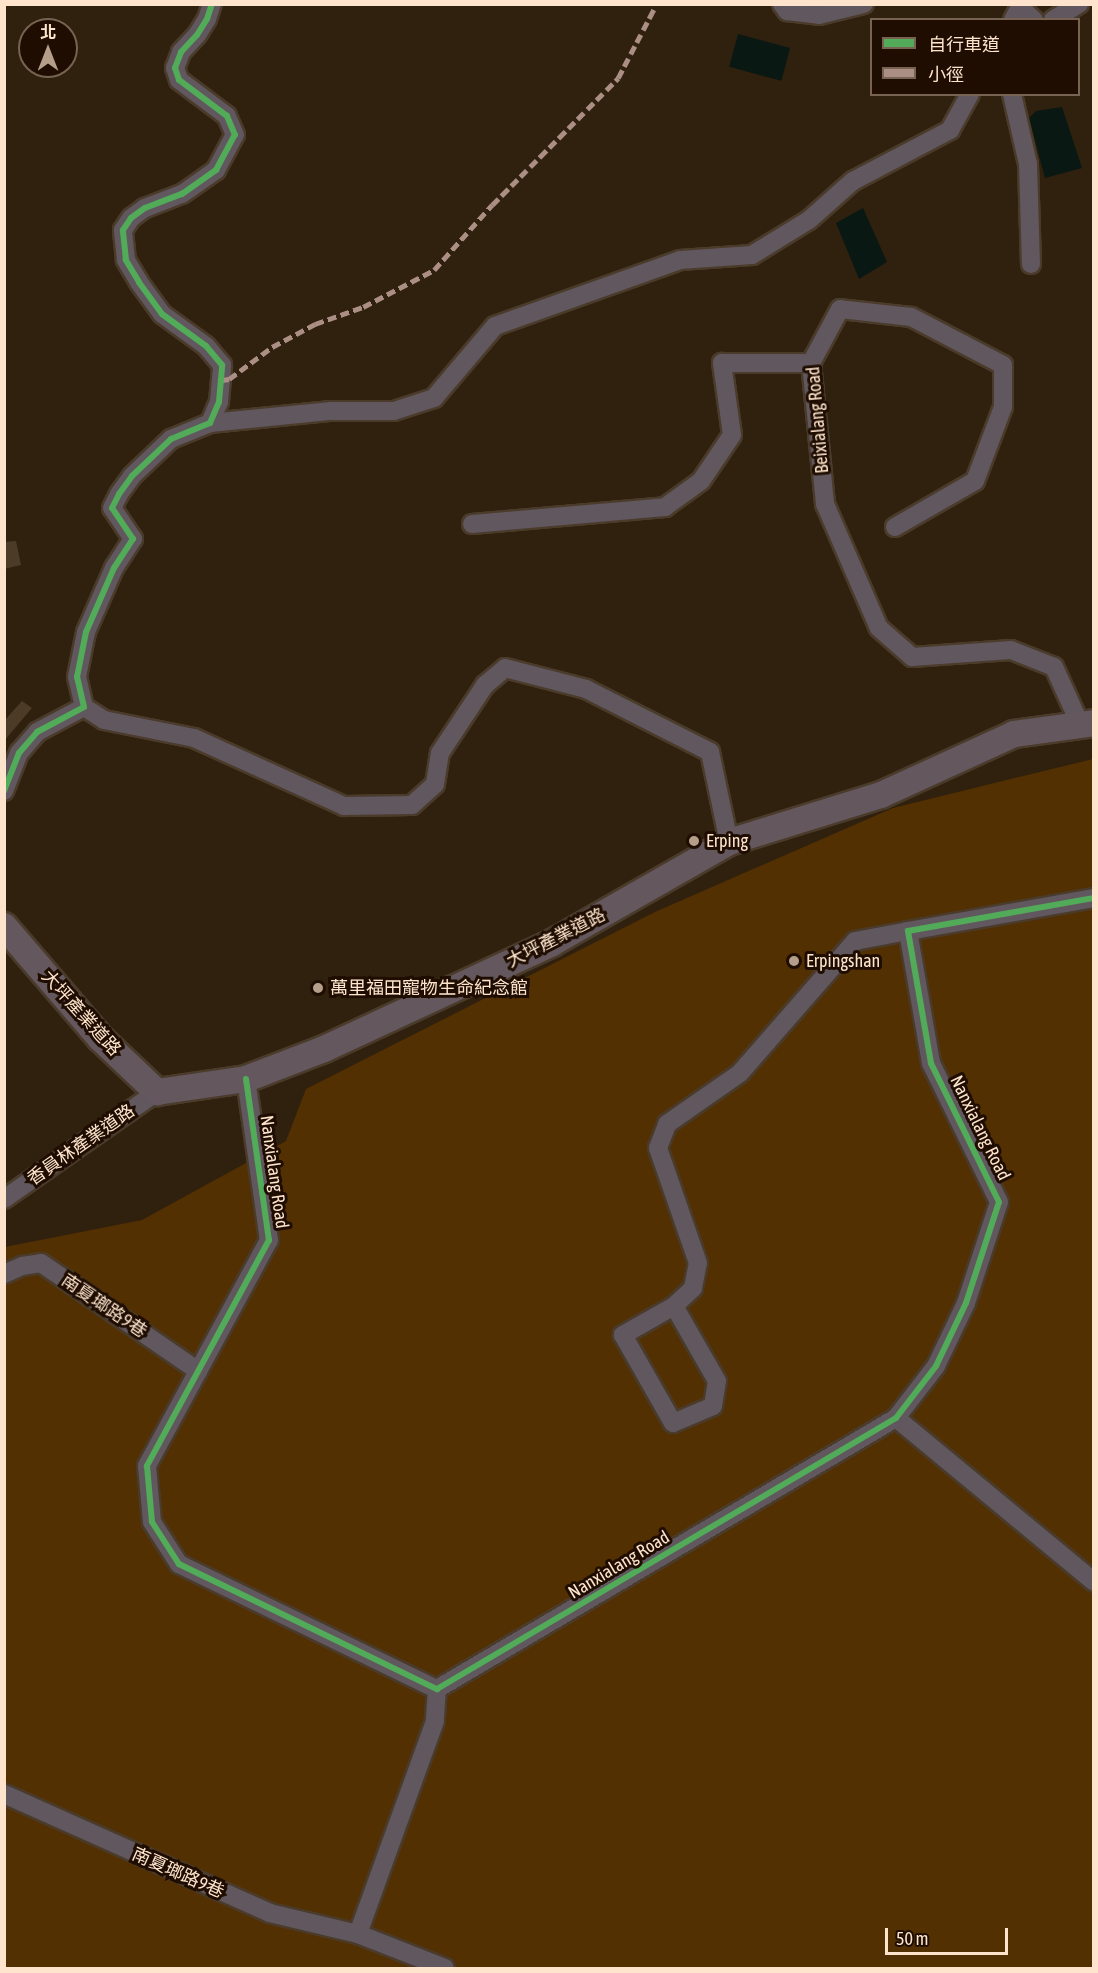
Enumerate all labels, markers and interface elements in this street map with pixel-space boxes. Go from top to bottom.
north arrow [18,18,78,78]
legend [870,18,1080,96]
text: 北 [40,23,56,41]
text: 自行車道 [928,34,1000,55]
text: 小徑 [928,64,964,85]
street label: Beixialang Road [803,366,833,474]
place label: Erping [706,830,748,852]
marker: Erping [687,834,701,848]
street label: 大坪產業道路 [503,904,609,972]
place label: Erpingshan [806,950,880,972]
marker: Erpingshan [787,954,801,968]
street label: 大坪產業道路 [37,966,125,1060]
place label: 萬里福田寵物生命紀念館 [330,977,528,999]
marker: 萬里福田寵物生命紀念館 [311,981,325,995]
street label: Nanxialang Road [945,1072,1015,1184]
street label: 香員林產業道路 [23,1100,139,1190]
street label: Nanxialang Road [255,1114,293,1230]
street label: 南夏瑯路9巷 [57,1270,151,1342]
street label: Nanxialang Road [565,1526,673,1604]
street label: 南夏瑯路9巷 [129,1843,227,1903]
scale bar [888,1916,1011,1954]
text: 50 m [896,1928,928,1949]

